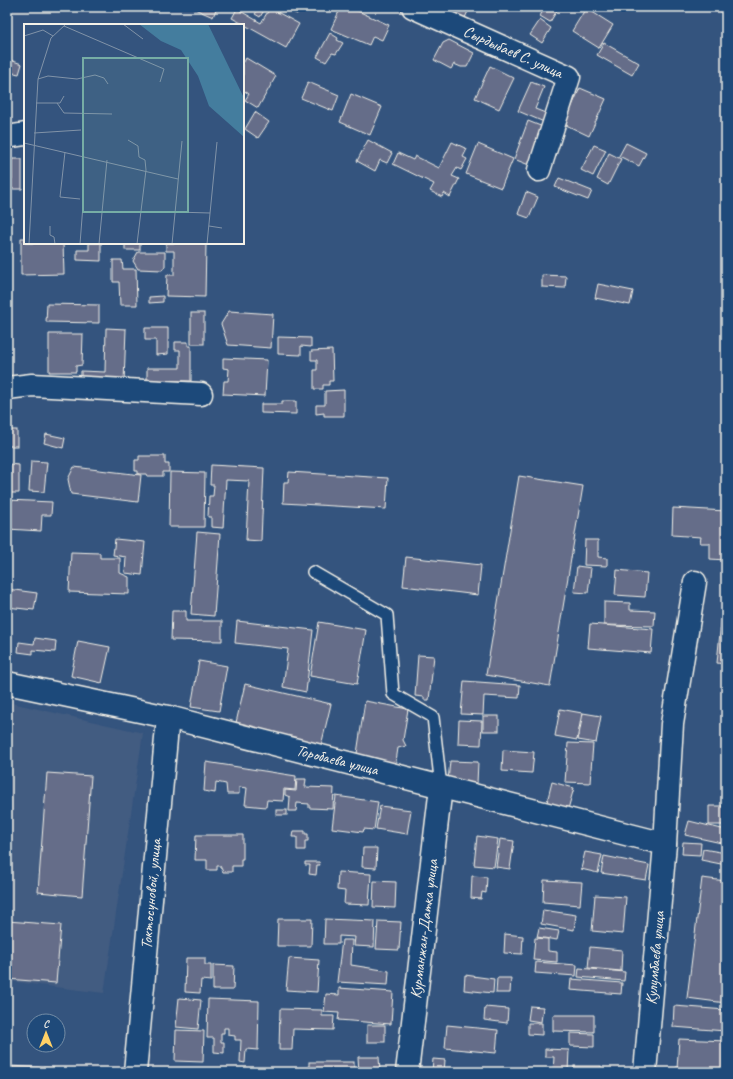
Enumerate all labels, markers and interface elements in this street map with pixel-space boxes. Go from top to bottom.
street label: Сырдыбаев С. улица [460,21,567,83]
inset map [24,24,244,244]
street label: Торобаева улица [294,740,382,780]
street label: Токтосуновой, улица [136,837,166,950]
street label: Курманжан-Датка улица [406,857,443,1000]
street label: Кулумбаева улица [641,909,669,1006]
north arrow [26,1013,66,1053]
text: С [43,1016,50,1030]

